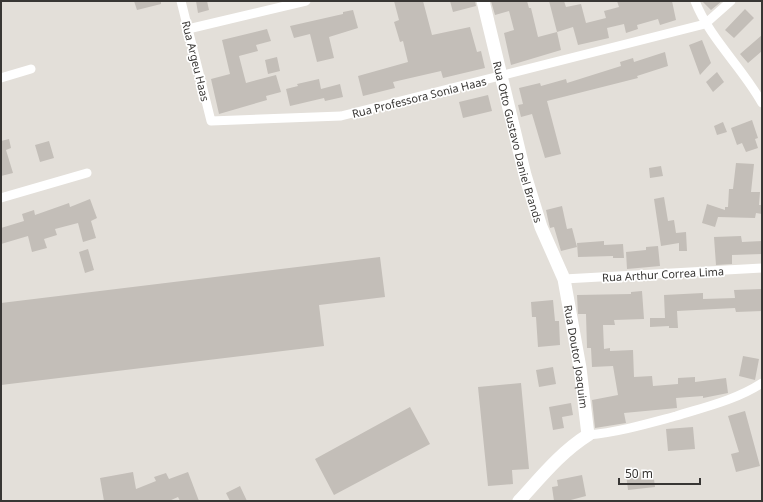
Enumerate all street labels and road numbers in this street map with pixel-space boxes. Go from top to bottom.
street label: Rua Argeu Haas [179,19,213,103]
street label: Rua Otto Gustavo Daniel Brands [490,59,547,224]
street label: Rua Professora Sonia Haas [350,73,488,121]
street label: Rua Arthur Correa Lima [602,263,724,285]
street label: Rua Doutor Joaquim [561,304,592,409]

